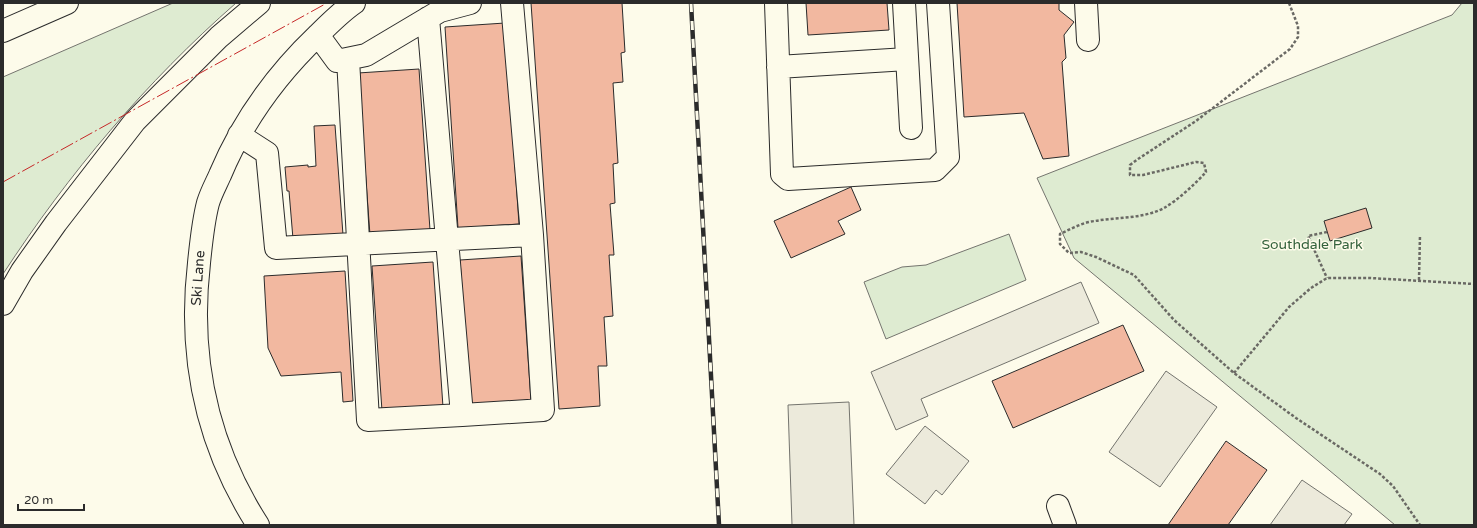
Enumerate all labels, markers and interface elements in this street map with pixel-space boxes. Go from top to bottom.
park label: Southdale Park [1261,236,1363,253]
street label: Ski Lane [188,250,208,306]
scale bar [18,486,84,512]
text: 20 m [24,493,53,507]

